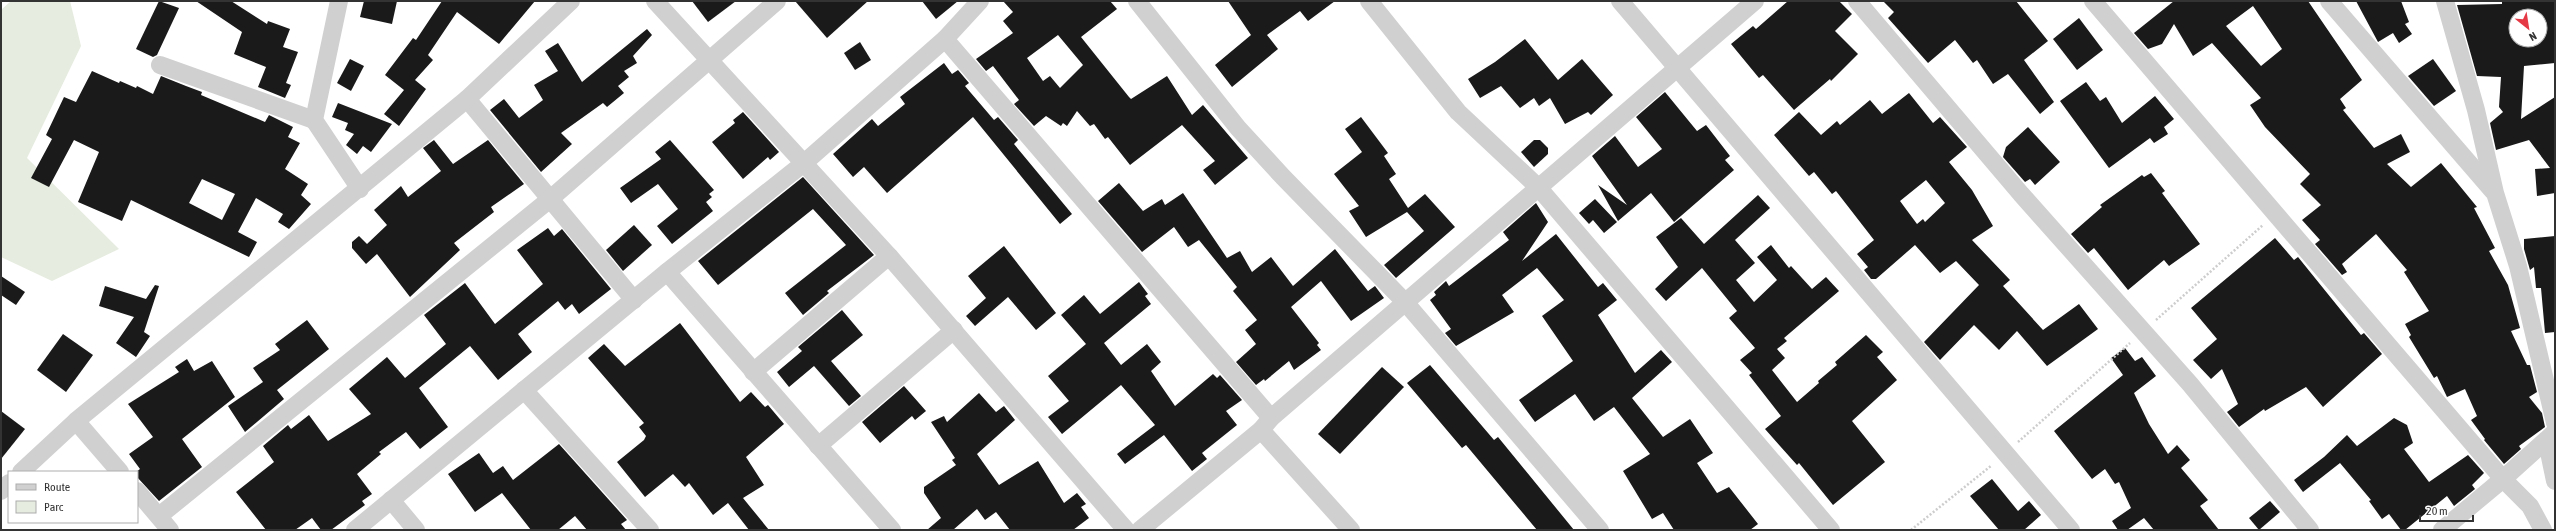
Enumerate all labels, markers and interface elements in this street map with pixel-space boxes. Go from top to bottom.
north arrow [2508,8,2548,48]
text: N [2527,30,2539,43]
legend [8,471,138,523]
text: Route [44,480,70,494]
scale bar [2420,497,2473,523]
text: Parc [44,500,64,514]
text: 20 m [2426,504,2448,518]

